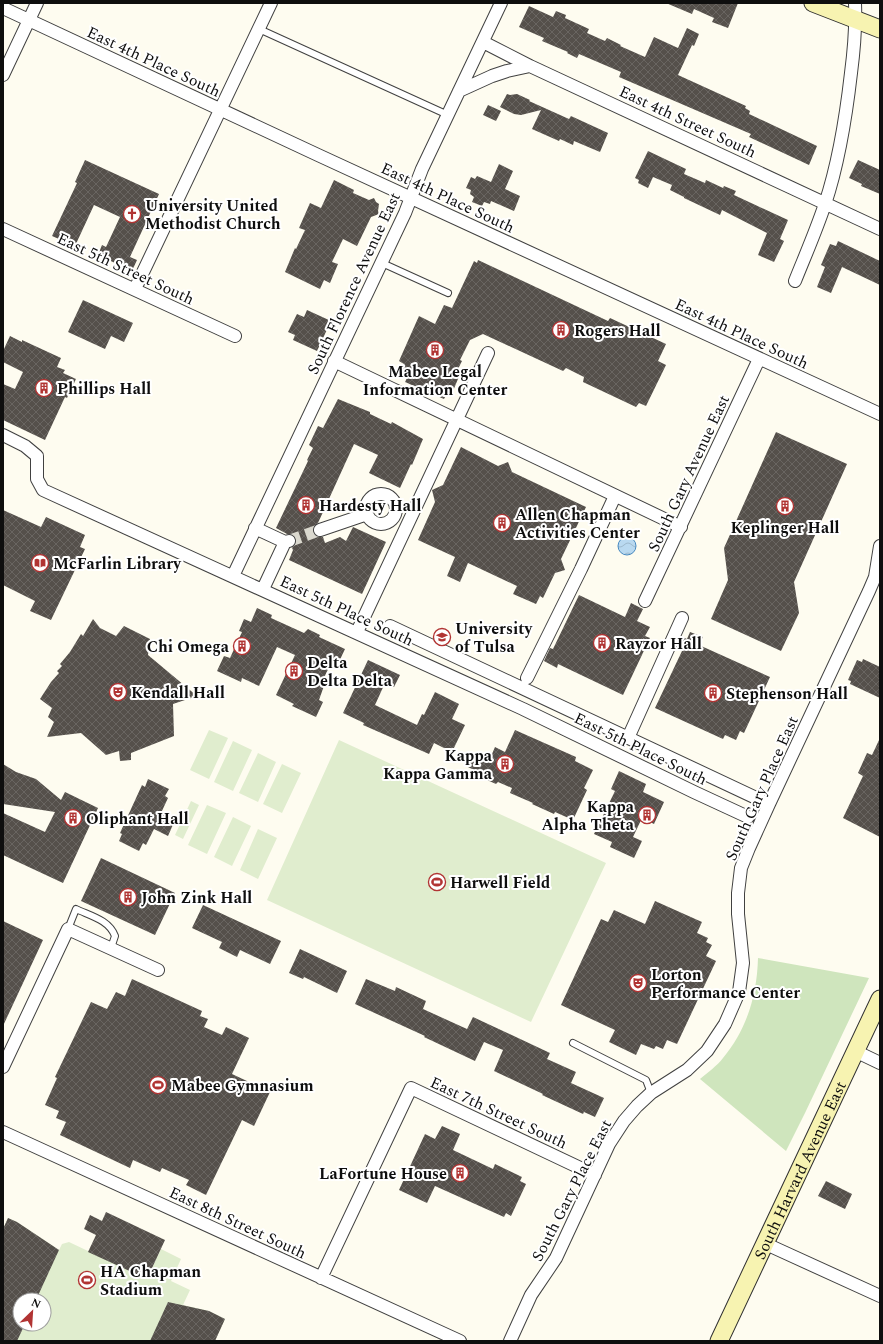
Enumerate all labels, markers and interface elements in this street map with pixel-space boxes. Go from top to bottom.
street label: East 4th Place South [83,20,224,103]
street label: East 4th Street South [615,80,760,164]
street label: East 4th Place South [377,156,518,239]
street label: South Florence Avenue East [301,188,407,378]
place label: University United Methodist Church [145,194,281,236]
church icon: University United Methodist Church [122,204,142,224]
street label: East 5th Street South [53,227,198,311]
street label: East 4th Place South [671,292,812,375]
place label: Rogers Hall [574,319,661,343]
building icon: Rogers Hall [551,320,571,340]
building icon: Mabee Legal Information Center [425,340,445,360]
place label: Mabee Legal Information Center [363,360,508,402]
place label: Phillips Hall [57,377,151,401]
building icon: Phillips Hall [34,378,54,398]
street label: South Gary Avenue East [642,391,736,556]
place label: Hardesty Hall [319,494,421,518]
building icon: Hardesty Hall [296,495,316,515]
building icon: Keplinger Hall [775,496,795,516]
place label: Allen Chapman Activities Center [515,503,640,545]
building icon: Allen Chapman Activities Center [492,513,512,533]
place label: Keplinger Hall [730,516,840,540]
place label: McFarlin Library [53,552,182,576]
library icon: McFarlin Library [30,553,50,573]
street label: East 5th Place South [276,569,417,652]
place label: University of Tulsa [455,617,533,659]
school or university icon: University of Tulsa [432,627,452,647]
place label: Rayzor Hall [615,632,702,656]
building icon: Rayzor Hall [592,633,612,653]
place label: Chi Omega [147,635,230,659]
building icon: Chi Omega [232,636,252,656]
place label: Delta Delta Delta [307,651,393,693]
building icon: Delta Delta Delta [284,661,304,681]
place label: Kendall Hall [131,681,225,705]
theatre icon: Kendall Hall [108,682,128,702]
place label: Stephenson Hall [726,682,848,706]
building icon: Stephenson Hall [703,683,723,703]
street label: East 5th Place South [570,706,711,792]
street label: South Gary Place East [719,712,805,865]
place label: Kappa Kappa Gamma [383,744,493,786]
building icon: Kappa Kappa Gamma [495,754,515,774]
place label: Kappa Alpha Theta [541,795,635,837]
building icon: Kappa Alpha Theta [637,805,657,825]
place label: Oliphant Hall [86,807,189,831]
building icon: Oliphant Hall [63,808,83,828]
place label: Harwell Field [450,871,550,895]
sports icon: Harwell Field [427,872,447,892]
place label: John Zink Hall [141,886,252,910]
building icon: John Zink Hall [118,887,138,907]
place label: Lorton Performance Center [651,963,800,1005]
theatre icon: Lorton Performance Center [628,973,648,993]
street label: East 7th Street South [426,1071,571,1155]
place label: Mabee Gymnasium [171,1074,314,1098]
sports icon: Mabee Gymnasium [148,1075,168,1095]
street label: South Harvard Avenue East [748,1077,853,1264]
street label: South Gary Place East [526,1115,618,1266]
place label: LaFortune House [319,1162,447,1186]
building icon: LaFortune House [450,1163,470,1183]
street label: East 8th Street South [165,1181,310,1265]
place label: HA Chapman Stadium [100,1260,201,1302]
sports icon: HA Chapman Stadium [77,1270,97,1290]
north arrow [12,1292,52,1332]
text: N [28,1294,44,1313]

